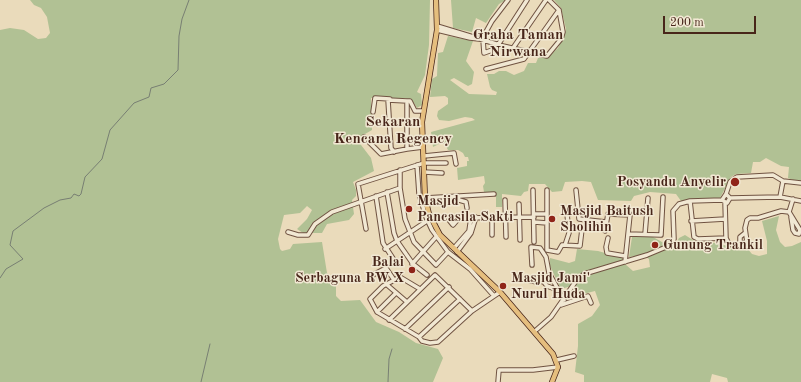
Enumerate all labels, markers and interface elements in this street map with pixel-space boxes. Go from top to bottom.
scale bar [665,8,758,34]
text: 200 m [670,17,704,29]
district label: Graha Taman Nirwana [473,26,563,61]
district label: Sekaran Kencana Regency [334,113,452,148]
place label: Posyandu Anyelir [617,174,726,190]
marker: Posyandu Anyelir [729,176,741,188]
place label: Masjid Pancasila Sakti [417,193,513,226]
place label: Masjid Baitush Sholihin [560,203,654,236]
marker: Masjid Pancasila Sakti [404,204,414,214]
marker: Masjid Baitush Sholihin [547,214,557,224]
place label: Gunung Trankil [663,237,763,253]
marker: Gunung Trankil [650,240,660,250]
place label: Balai Serbaguna RW X [295,254,404,286]
marker: Balai Serbaguna RW X [407,265,417,275]
place label: Masjid Jami' Nurul Huda [511,270,590,302]
marker: Masjid Jami' Nurul Huda [498,281,508,291]

